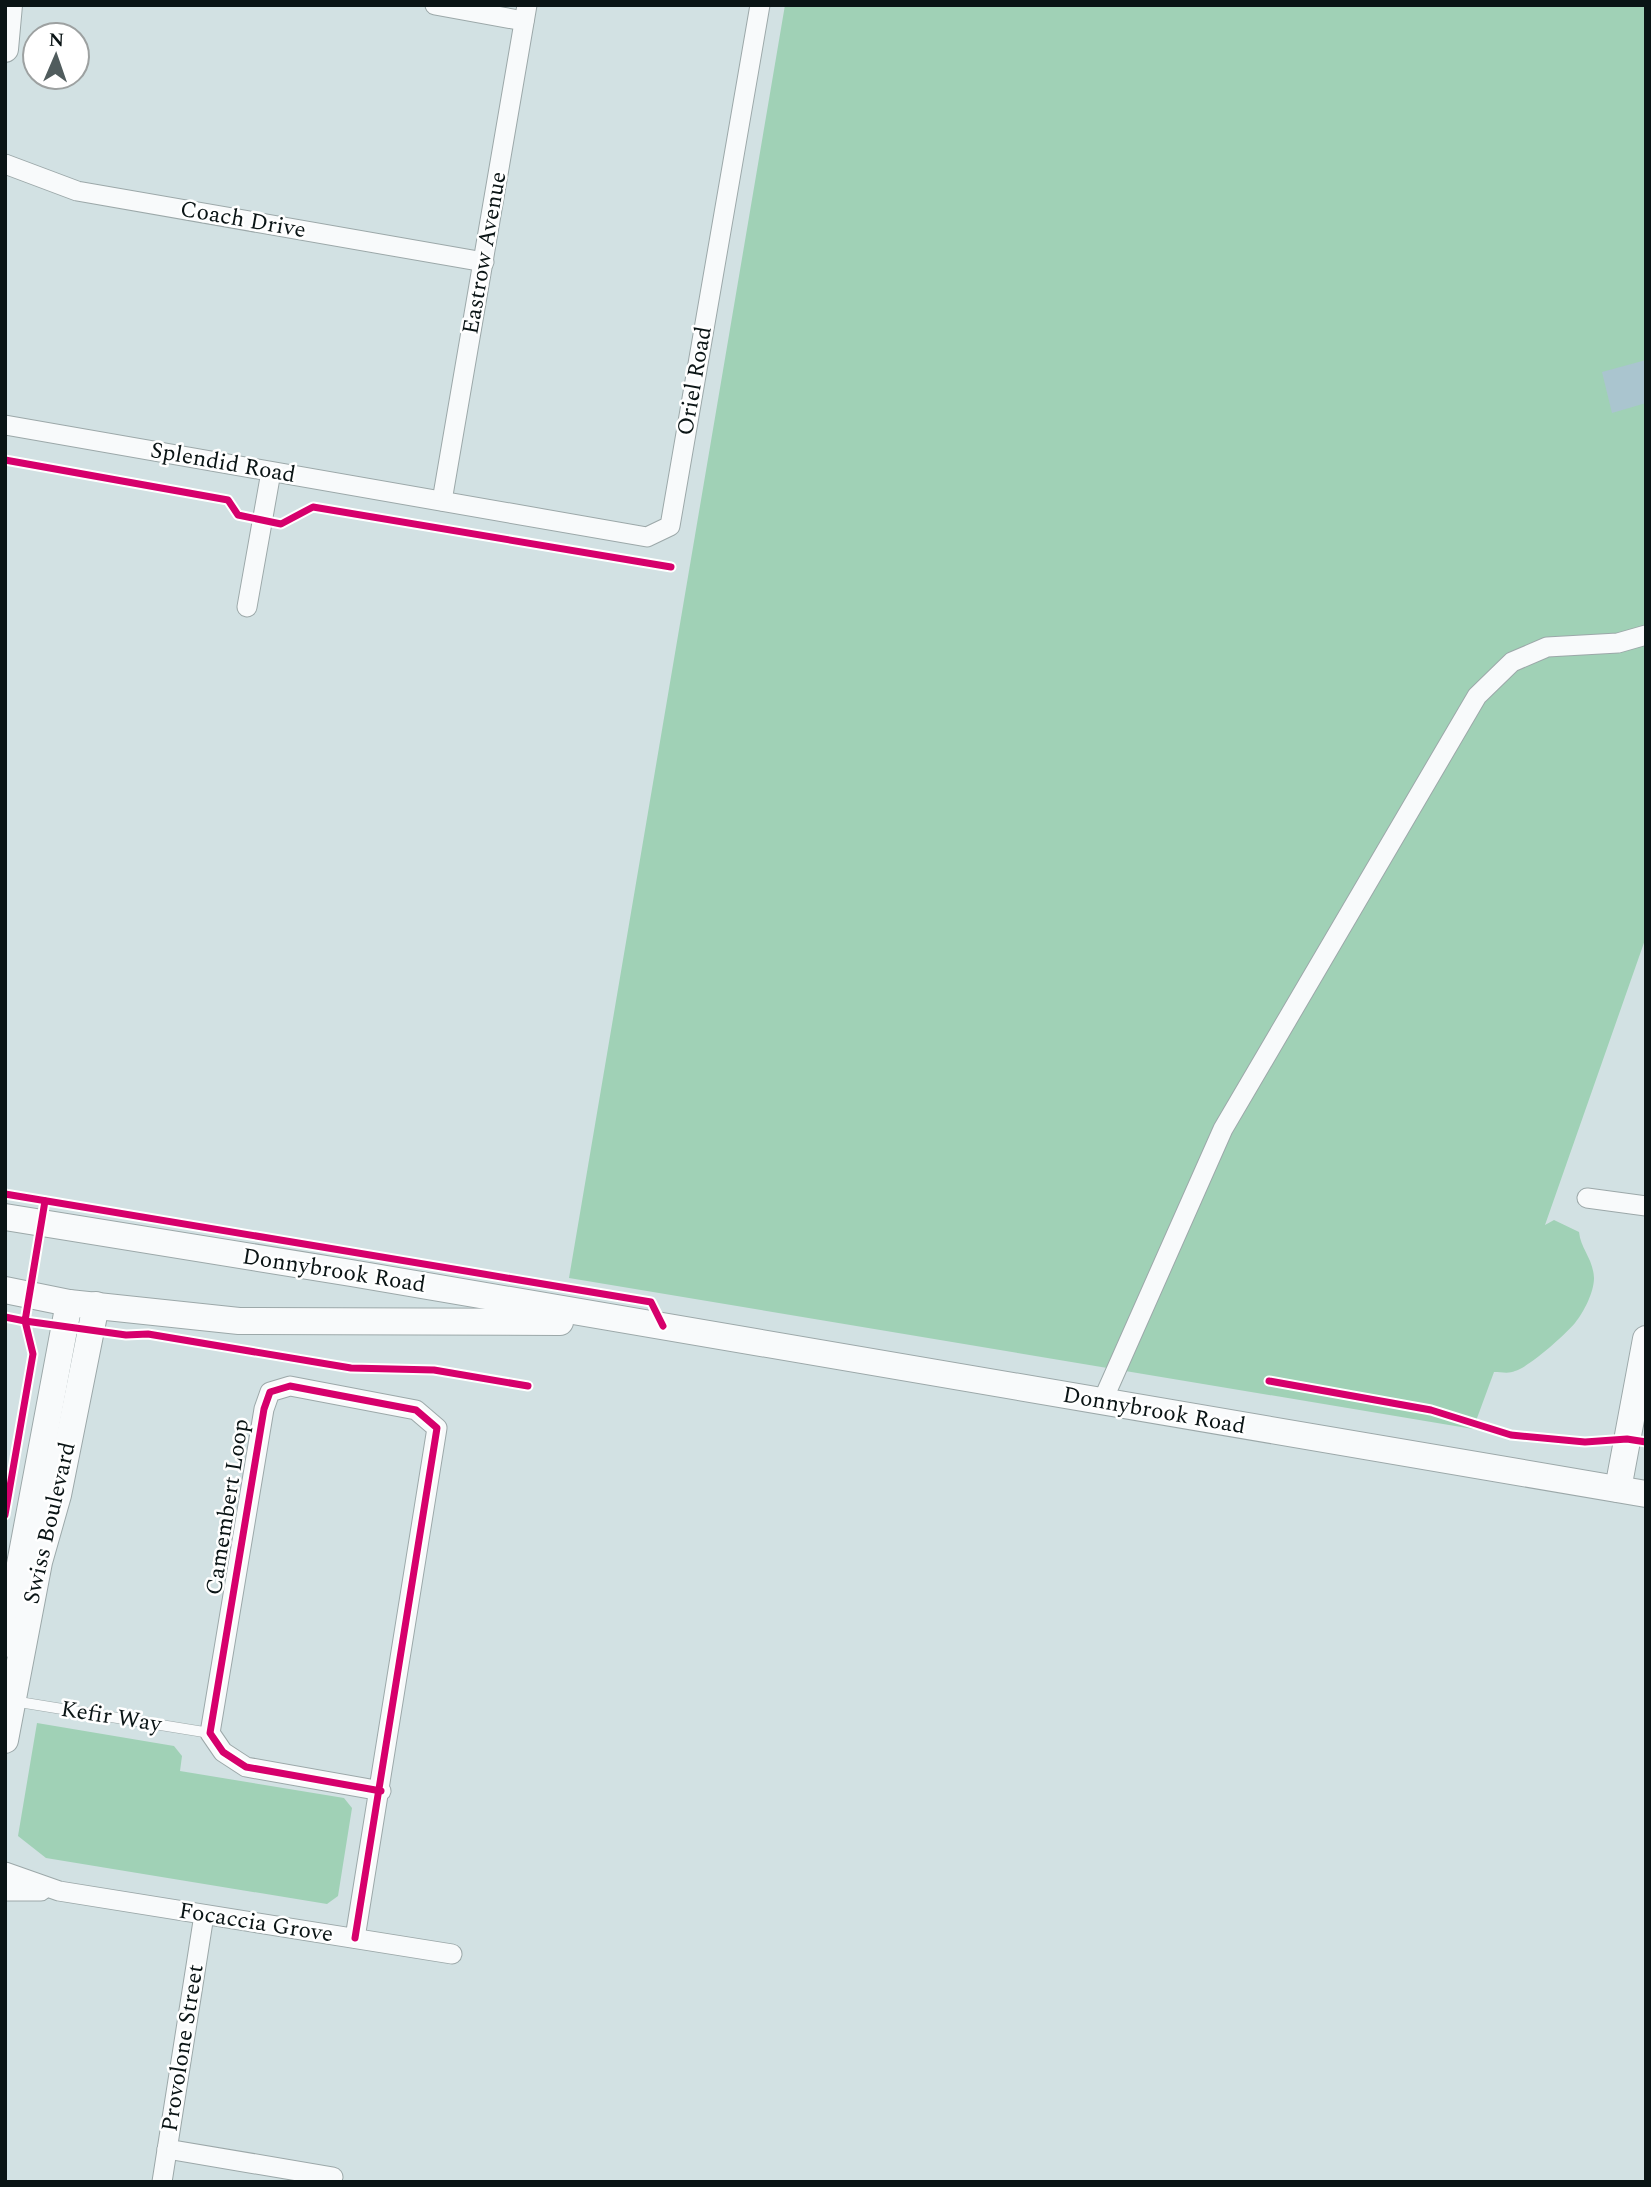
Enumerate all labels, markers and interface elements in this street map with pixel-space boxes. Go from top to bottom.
north arrow [21,21,91,91]
text: N [48,26,65,55]
street label: Eastrow Avenue [453,169,517,337]
street label: Coach Drive [177,192,309,248]
street label: Oriel Road [668,323,722,438]
street label: Splendid Road [148,433,299,493]
street label: Donnybrook Road [240,1239,428,1303]
street label: Donnybrook Road [1060,1378,1248,1444]
street label: Camembert Loop [197,1416,259,1598]
street label: Swiss Boulevard [14,1438,86,1608]
street label: Kefir Way [58,1692,165,1742]
street label: Focaccia Grove [176,1894,336,1952]
street label: Provolone Street [152,1962,214,2134]

